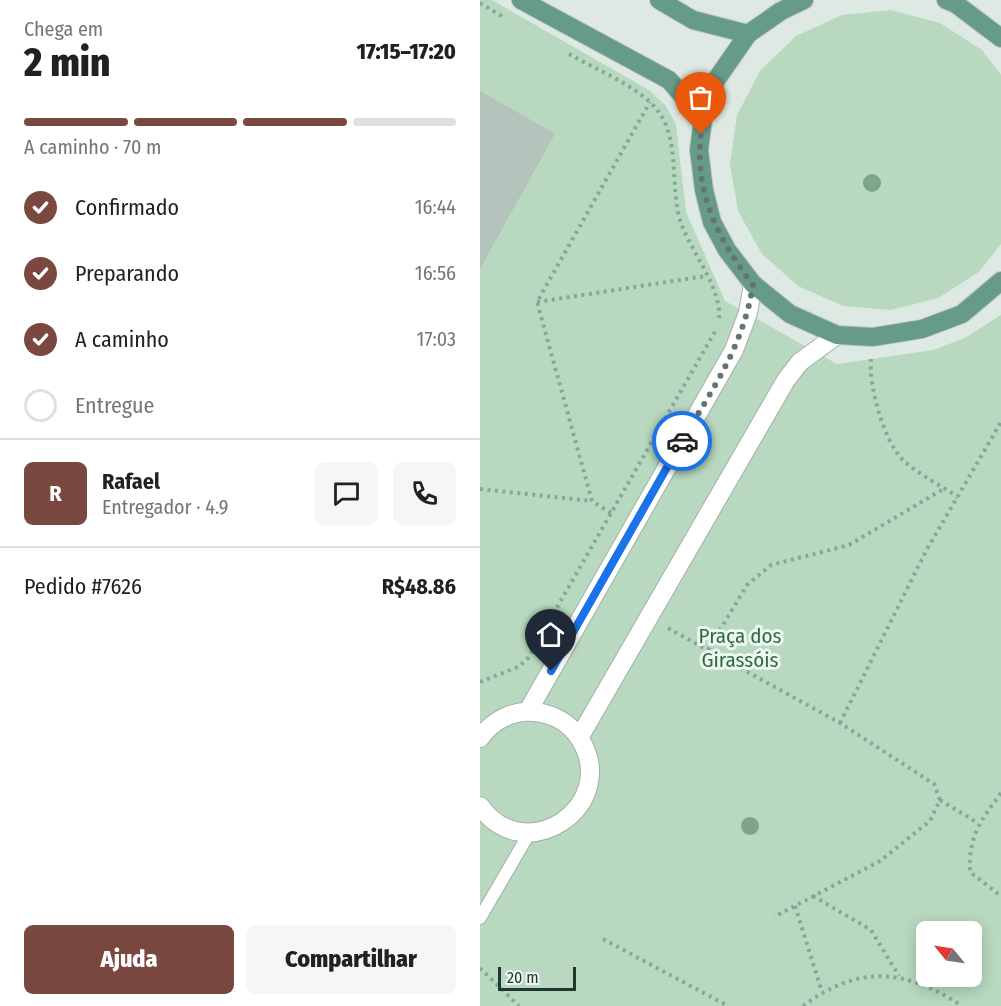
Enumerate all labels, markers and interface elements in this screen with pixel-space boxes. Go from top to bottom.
text: Chega em [24,17,103,41]
text: 17:15–17:20 [356,38,456,65]
text: 2 min [24,40,110,86]
pin [675,72,726,134]
icon: bag [684,81,717,114]
text: A caminho · 70 m [24,135,161,159]
icon: check [24,191,57,224]
text: Confirmado [75,194,179,221]
text: 16:44 [415,195,456,219]
icon: check [24,257,57,290]
text: Preparando [75,260,179,287]
text: 16:56 [415,261,456,285]
icon: check [24,323,57,356]
text: A caminho [75,326,169,353]
text: 17:03 [417,327,456,351]
text: Entregue [75,392,154,419]
courier [652,411,712,471]
icon: car [666,425,699,458]
button: chat [315,462,378,525]
button: phone [393,462,456,525]
text: Rafael [102,468,160,495]
text: R [49,480,62,507]
text: Entregador · 4.9 [102,495,228,519]
text: Pedido #7626 [24,573,142,600]
text: R$48.86 [382,573,456,600]
pin [525,609,576,671]
icon: home [534,618,567,651]
park label: Praça dos Girassóis [699,623,781,673]
north arrow [916,921,982,987]
map controls [916,921,982,987]
button: Ajuda [24,925,234,994]
button: Compartilhar [246,925,456,994]
scale bar [498,964,576,992]
text: 20 m [507,968,538,987]

